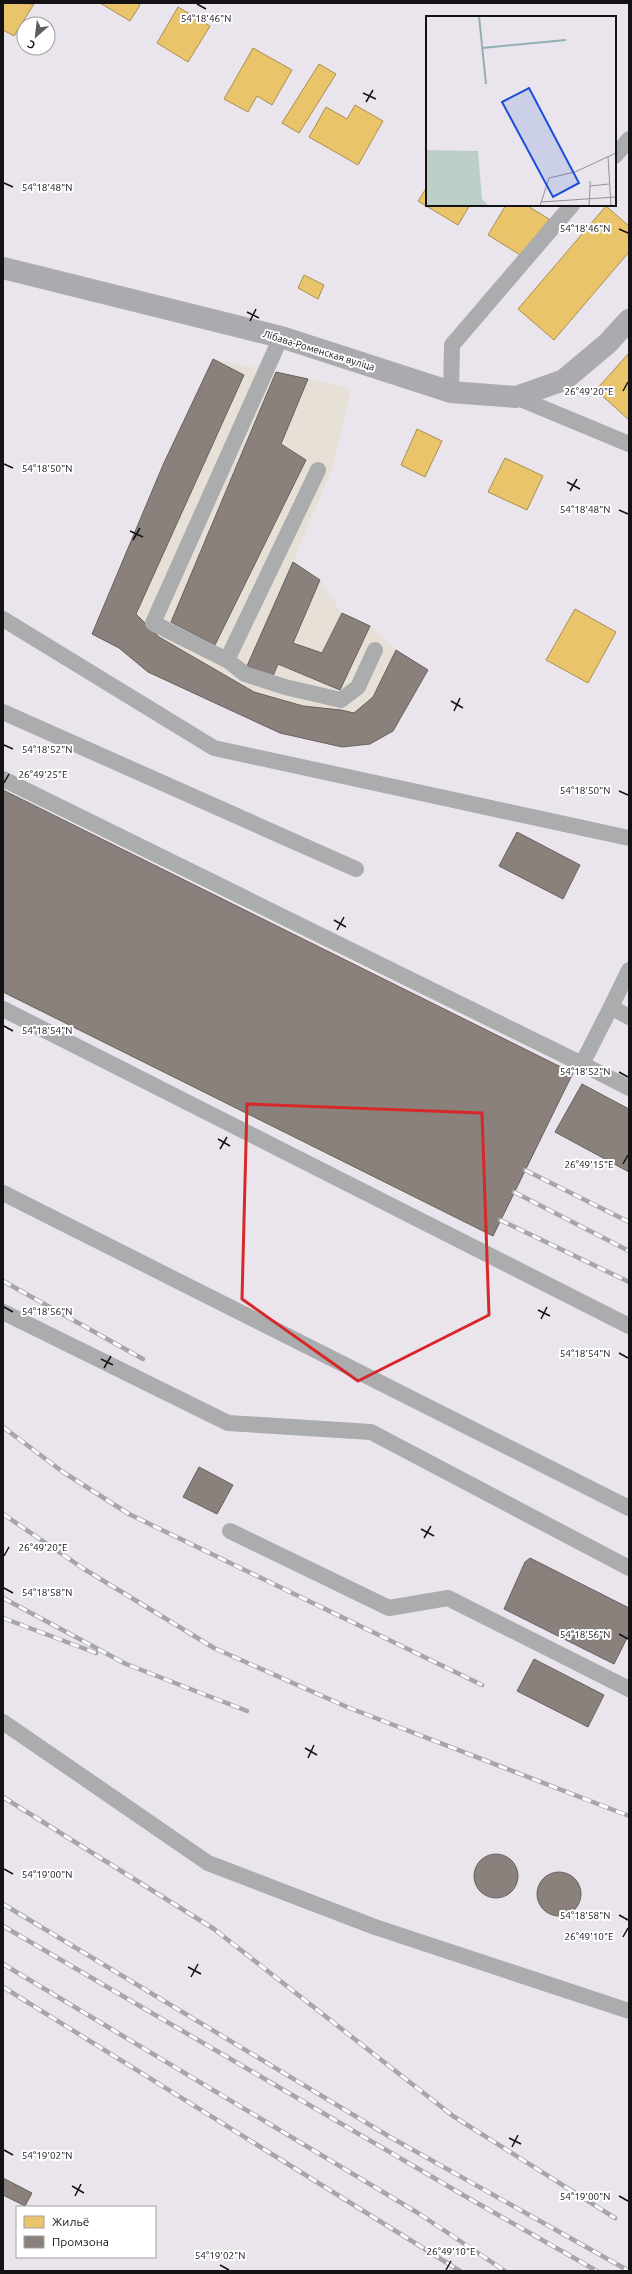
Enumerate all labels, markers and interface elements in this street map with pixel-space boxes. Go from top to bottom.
text: 54°18'46"N [181,13,231,24]
north arrow [16,16,56,56]
inset map [426,16,616,206]
text: С [25,38,37,52]
text: 54°18'48"N [22,182,72,193]
text: 54°18'46"N [560,223,610,234]
street label: Лібава-Роменская вуліца [262,328,376,373]
text: 26°49'20"E [564,386,614,397]
text: 54°18'50"N [22,463,72,474]
text: 54°18'48"N [560,504,610,515]
text: 54°18'52"N [22,744,72,755]
text: 26°49'25"E [18,769,68,780]
text: 54°18'50"N [560,785,610,796]
text: 54°18'54"N [22,1025,72,1036]
text: 54°18'52"N [560,1066,610,1077]
text: 26°49'15"E [564,1159,614,1170]
text: 54°18'56"N [22,1306,72,1317]
text: 54°18'54"N [560,1348,610,1359]
text: 26°49'20"E [18,1542,68,1553]
text: 54°18'58"N [22,1587,72,1598]
text: 54°18'56"N [560,1629,610,1640]
text: 54°19'00"N [22,1869,72,1880]
text: 54°18'58"N [560,1910,610,1921]
text: 26°49'10"E [564,1931,614,1942]
text: 54°19'02"N [22,2150,72,2161]
text: 54°19'00"N [560,2191,610,2202]
legend [16,2206,156,2258]
text: Жильё [52,2215,89,2228]
text: Промзона [52,2235,109,2248]
text: 26°49'10"E [426,2246,476,2257]
text: 54°19'02"N [195,2250,245,2261]

